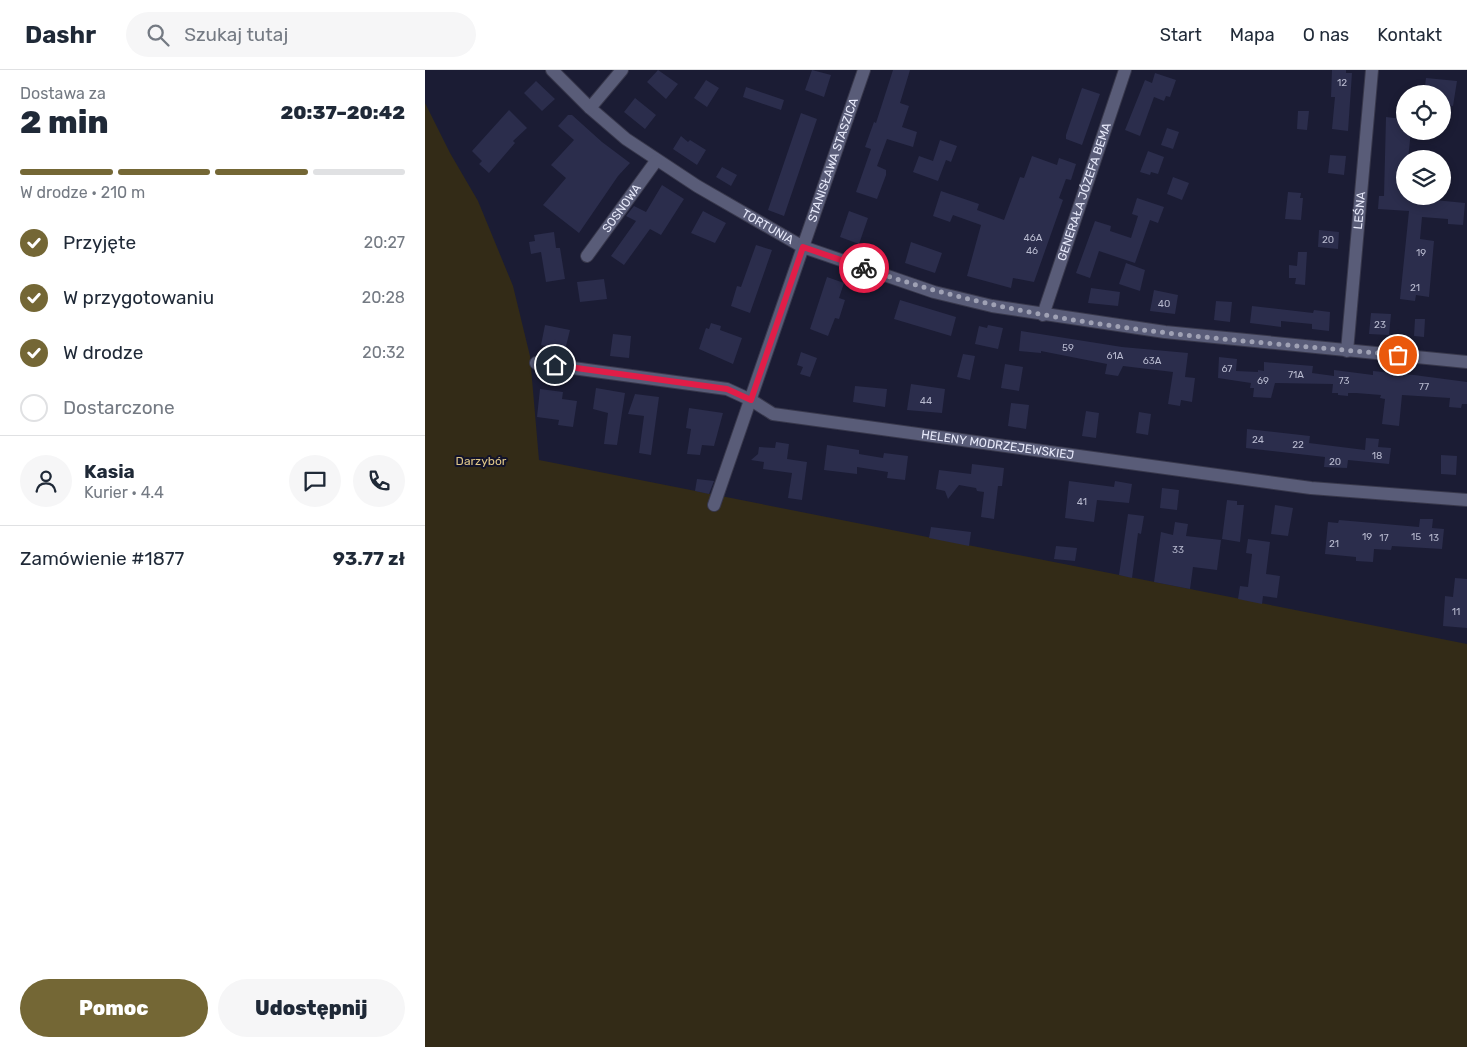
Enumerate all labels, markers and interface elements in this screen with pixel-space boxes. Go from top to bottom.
search box [126,12,476,57]
text: Dashr [25,21,96,49]
icon: search [144,21,172,49]
text: Szukaj tutaj [184,23,288,46]
text: Start [1160,24,1202,46]
text: Mapa [1230,24,1275,46]
text: O nas [1303,24,1349,46]
text: Kontakt [1377,24,1442,46]
house number: 12 [1337,77,1347,89]
text: Dostawa za [20,84,106,103]
map controls [1396,85,1451,205]
button: locate [1396,85,1451,140]
street label: STANISŁAWA STASZICA [805,96,861,224]
text: 20:37–20:42 [280,101,405,124]
text: 2 min [20,103,109,141]
street label: GENERAŁA JÓZEFA BEMA [1055,121,1114,263]
button: layers [1396,150,1451,205]
street label: SOSNOWA [599,181,644,235]
text: W drodze · 210 m [20,183,145,202]
street label: LEŚNA [1351,191,1368,230]
street label: TORTUNIA [739,206,796,247]
icon: check [20,229,48,257]
text: Przyjęte [63,231,136,254]
house number: 46A [1024,232,1043,244]
text: 20:27 [364,233,405,252]
house number: 20 [1322,234,1334,246]
courier [839,243,889,293]
house number: 46 [1026,245,1038,257]
house number: 19 [1416,247,1426,259]
icon: bike [850,254,878,282]
house number: 21 [1410,282,1420,294]
icon: check [20,284,48,312]
text: W przygotowaniu [63,286,214,309]
text: 20:28 [362,288,405,307]
house number: 40 [1158,298,1170,310]
house number: 23 [1374,319,1386,331]
pin [1377,334,1419,376]
icon: check [20,339,48,367]
text: W drodze [63,341,143,364]
icon: bag [1384,341,1412,369]
house number: 59 [1062,342,1074,354]
text: 20:32 [362,343,405,362]
pin [534,344,576,386]
house number: 61A [1107,350,1124,362]
icon: home [541,351,569,379]
house number: 63A [1143,355,1162,367]
house number: 67 [1222,363,1232,375]
house number: 71A [1288,369,1304,381]
house number: 69 [1257,375,1269,387]
house number: 73 [1338,375,1350,387]
house number: 77 [1419,381,1429,393]
house number: 44 [920,395,932,407]
text: Dostarczone [63,396,175,419]
street label: HELENY MODRZEJEWSKIEJ [920,427,1075,462]
house number: 24 [1252,434,1264,446]
house number: 22 [1292,439,1304,451]
house number: 18 [1372,450,1382,462]
park label: Darzybór [456,454,507,468]
button: person [20,455,72,507]
button: chat [289,455,341,507]
button: phone [353,455,405,507]
house number: 20 [1329,456,1341,468]
text: Kasia [84,460,135,483]
text: Kurier · 4.4 [84,483,164,502]
house number: 41 [1077,496,1087,508]
house number: 19 [1362,531,1372,543]
house number: 15 [1411,531,1421,543]
house number: 17 [1379,532,1389,544]
house number: 13 [1429,532,1439,544]
house number: 21 [1329,538,1339,550]
house number: 33 [1172,544,1184,556]
text: Zamówienie #1877 [20,547,184,570]
text: 93.77 zł [333,547,405,570]
house number: 11 [1452,606,1460,618]
button: Pomoc [20,979,208,1037]
button: Udostępnij [218,979,405,1037]

